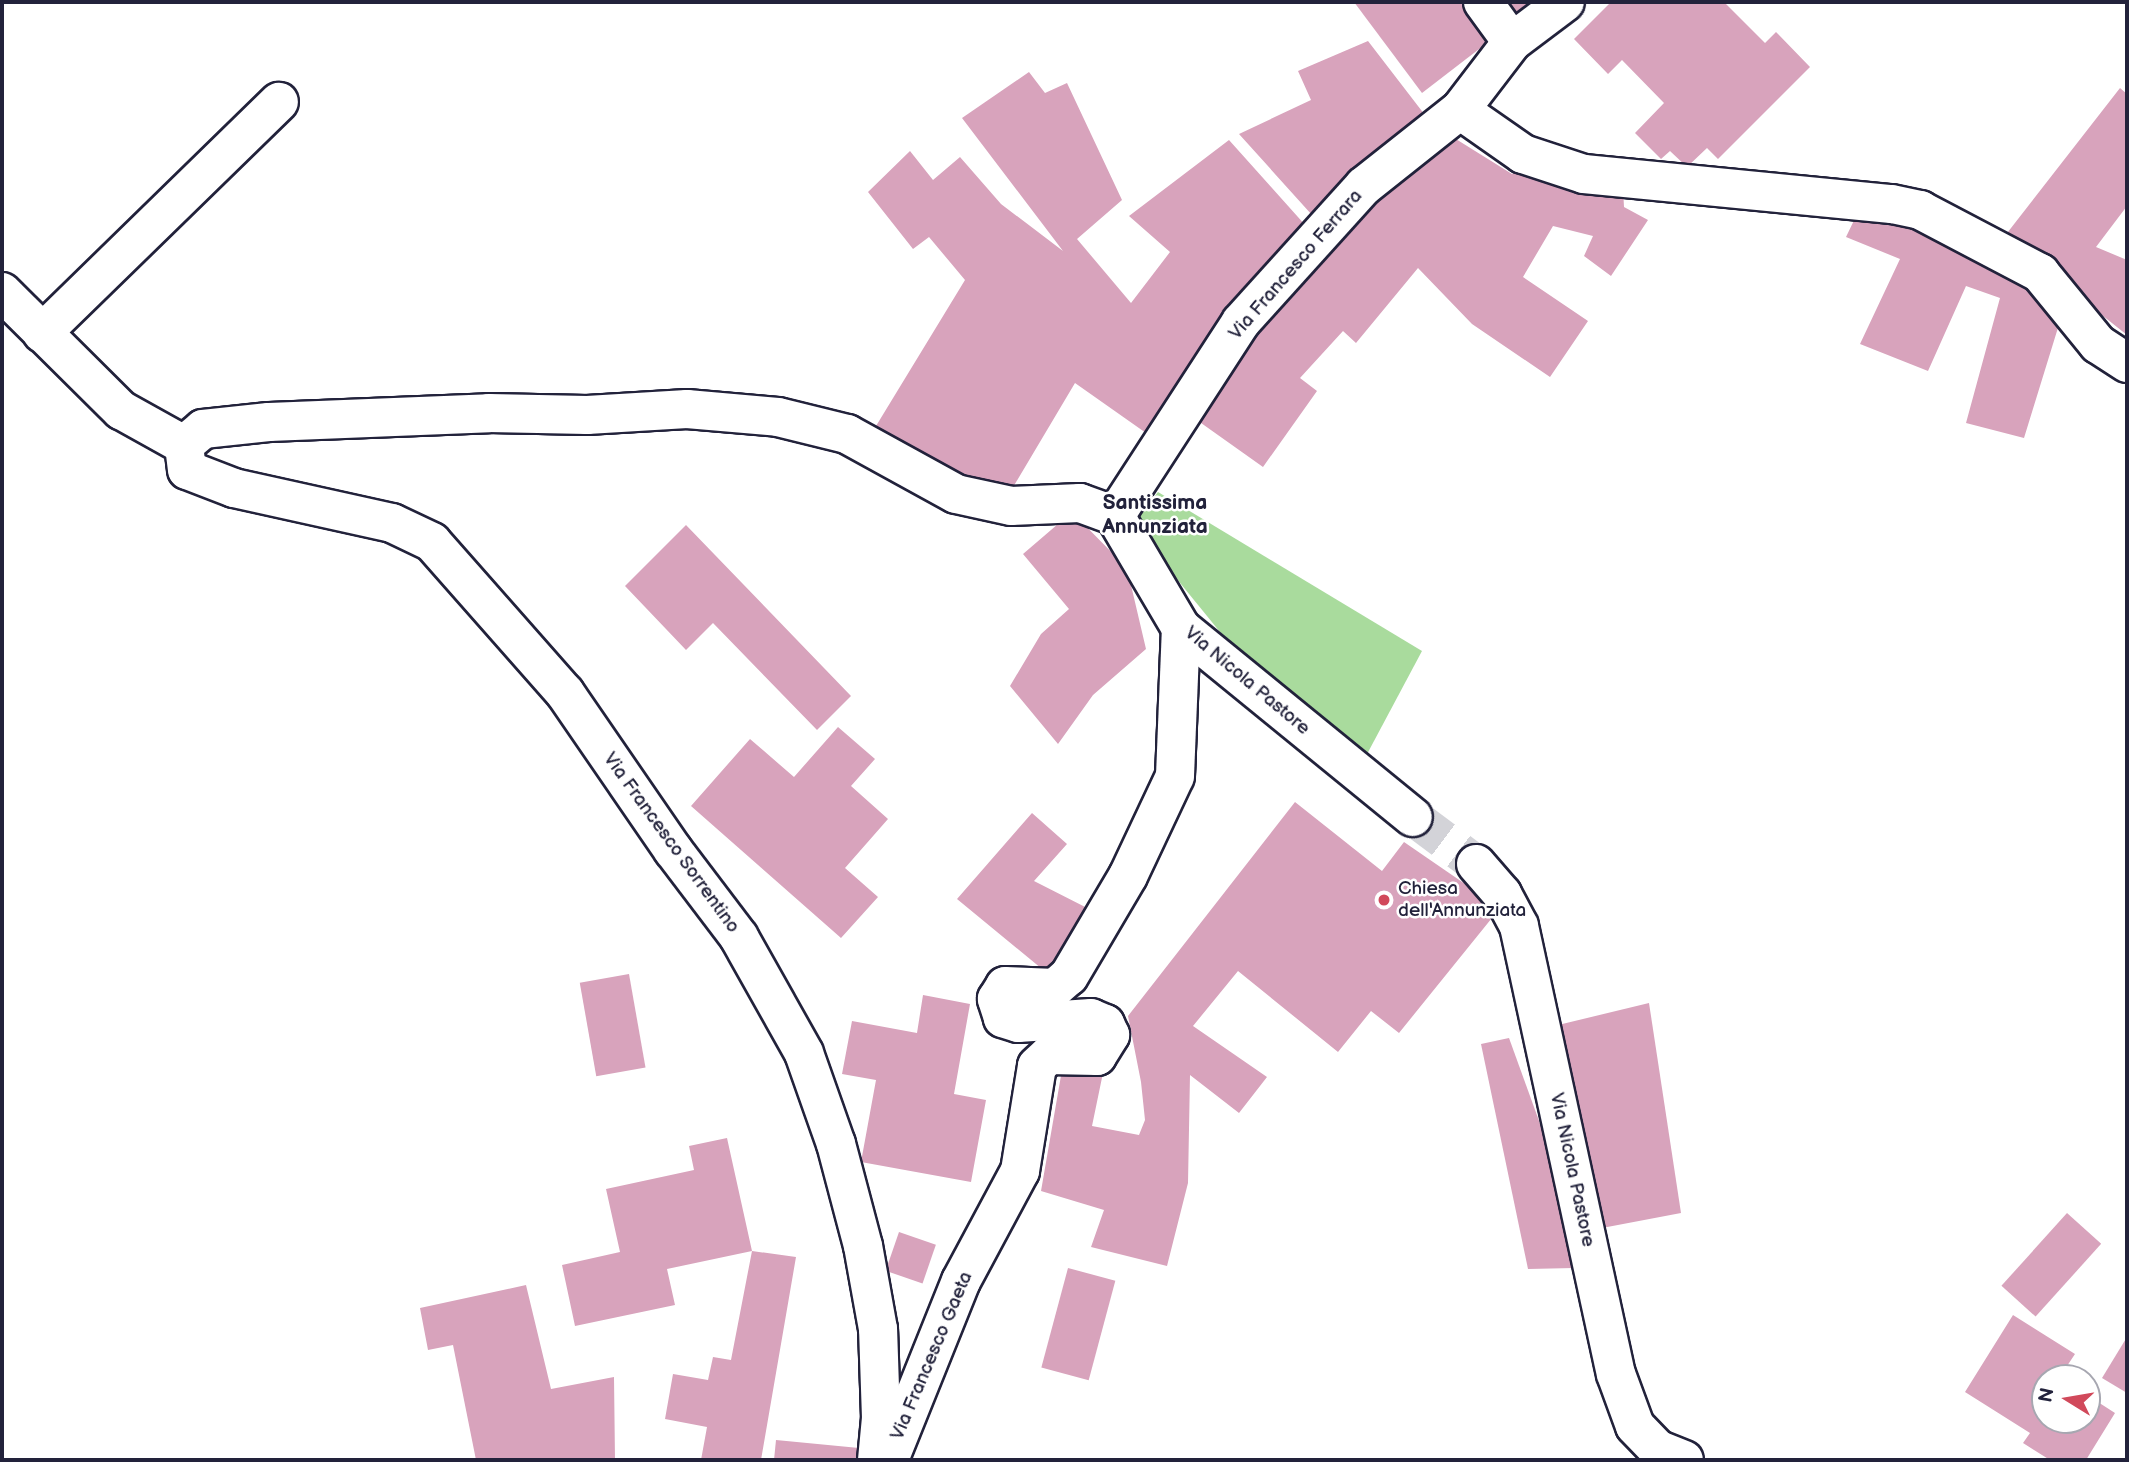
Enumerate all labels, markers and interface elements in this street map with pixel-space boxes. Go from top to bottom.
street label: Via Francesco Ferrara [1225,185,1367,345]
district label: Santissima Annunziata [1102,490,1208,540]
street label: Via Nicola Pastore [1180,622,1314,740]
street label: Via Francesco Sorrentino [598,748,744,938]
place label: Chiesa dell'Annunziata [1398,878,1526,922]
marker: Chiesa dell'Annunziata [1376,892,1392,908]
street label: Via Nicola Pastore [1545,1091,1599,1249]
street label: Via Francesco Gaeta [886,1268,978,1444]
north arrow [2031,1364,2101,1434]
text: N [2034,1386,2060,1404]

